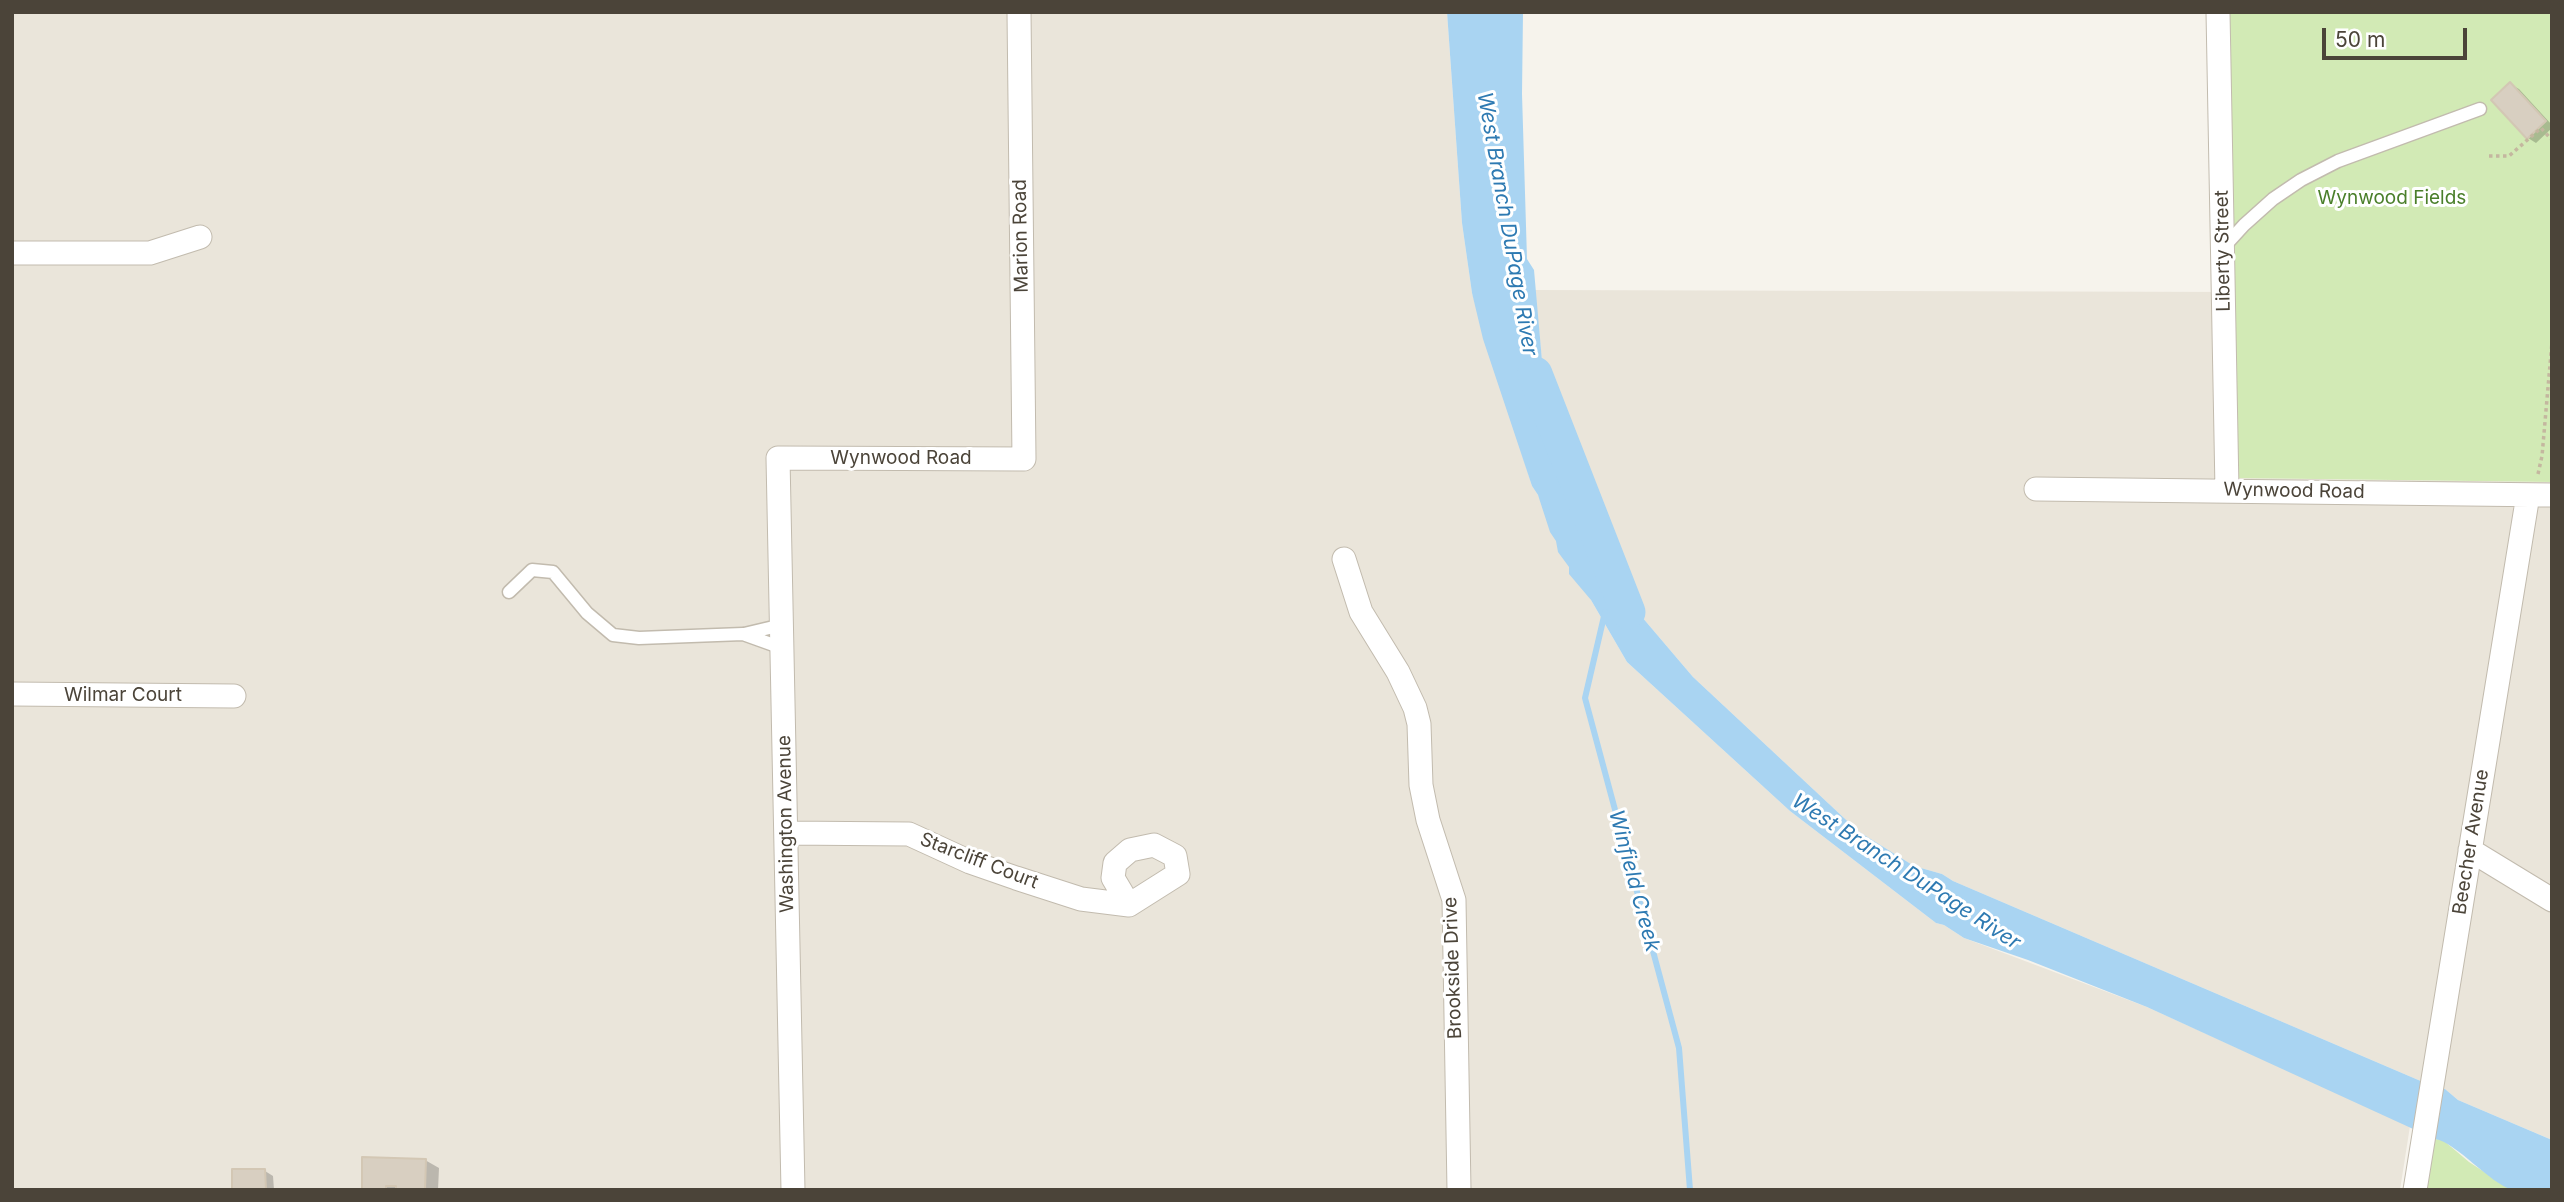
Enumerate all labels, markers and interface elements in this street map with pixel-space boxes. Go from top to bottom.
scale bar [2326,14,2471,58]
text: 50 m [2335,27,2385,52]
water label: West Branch DuPage River [1471,90,1543,358]
street label: Marion Road [1009,179,1033,293]
park label: Wynwood Fields [2318,187,2466,209]
street label: Liberty Street [2211,190,2235,312]
street label: Wynwood Road [830,447,972,469]
street label: Wynwood Road [2223,478,2365,504]
street label: Wilmar Court [64,684,182,706]
street label: Washington Avenue [773,735,799,913]
street label: Beecher Avenue [2448,768,2494,916]
water label: West Branch DuPage River [1787,789,2025,955]
water label: Winfield Creek [1603,807,1665,955]
street label: Starcliff Court [917,828,1041,894]
street label: Brookside Drive [1439,896,1467,1040]

